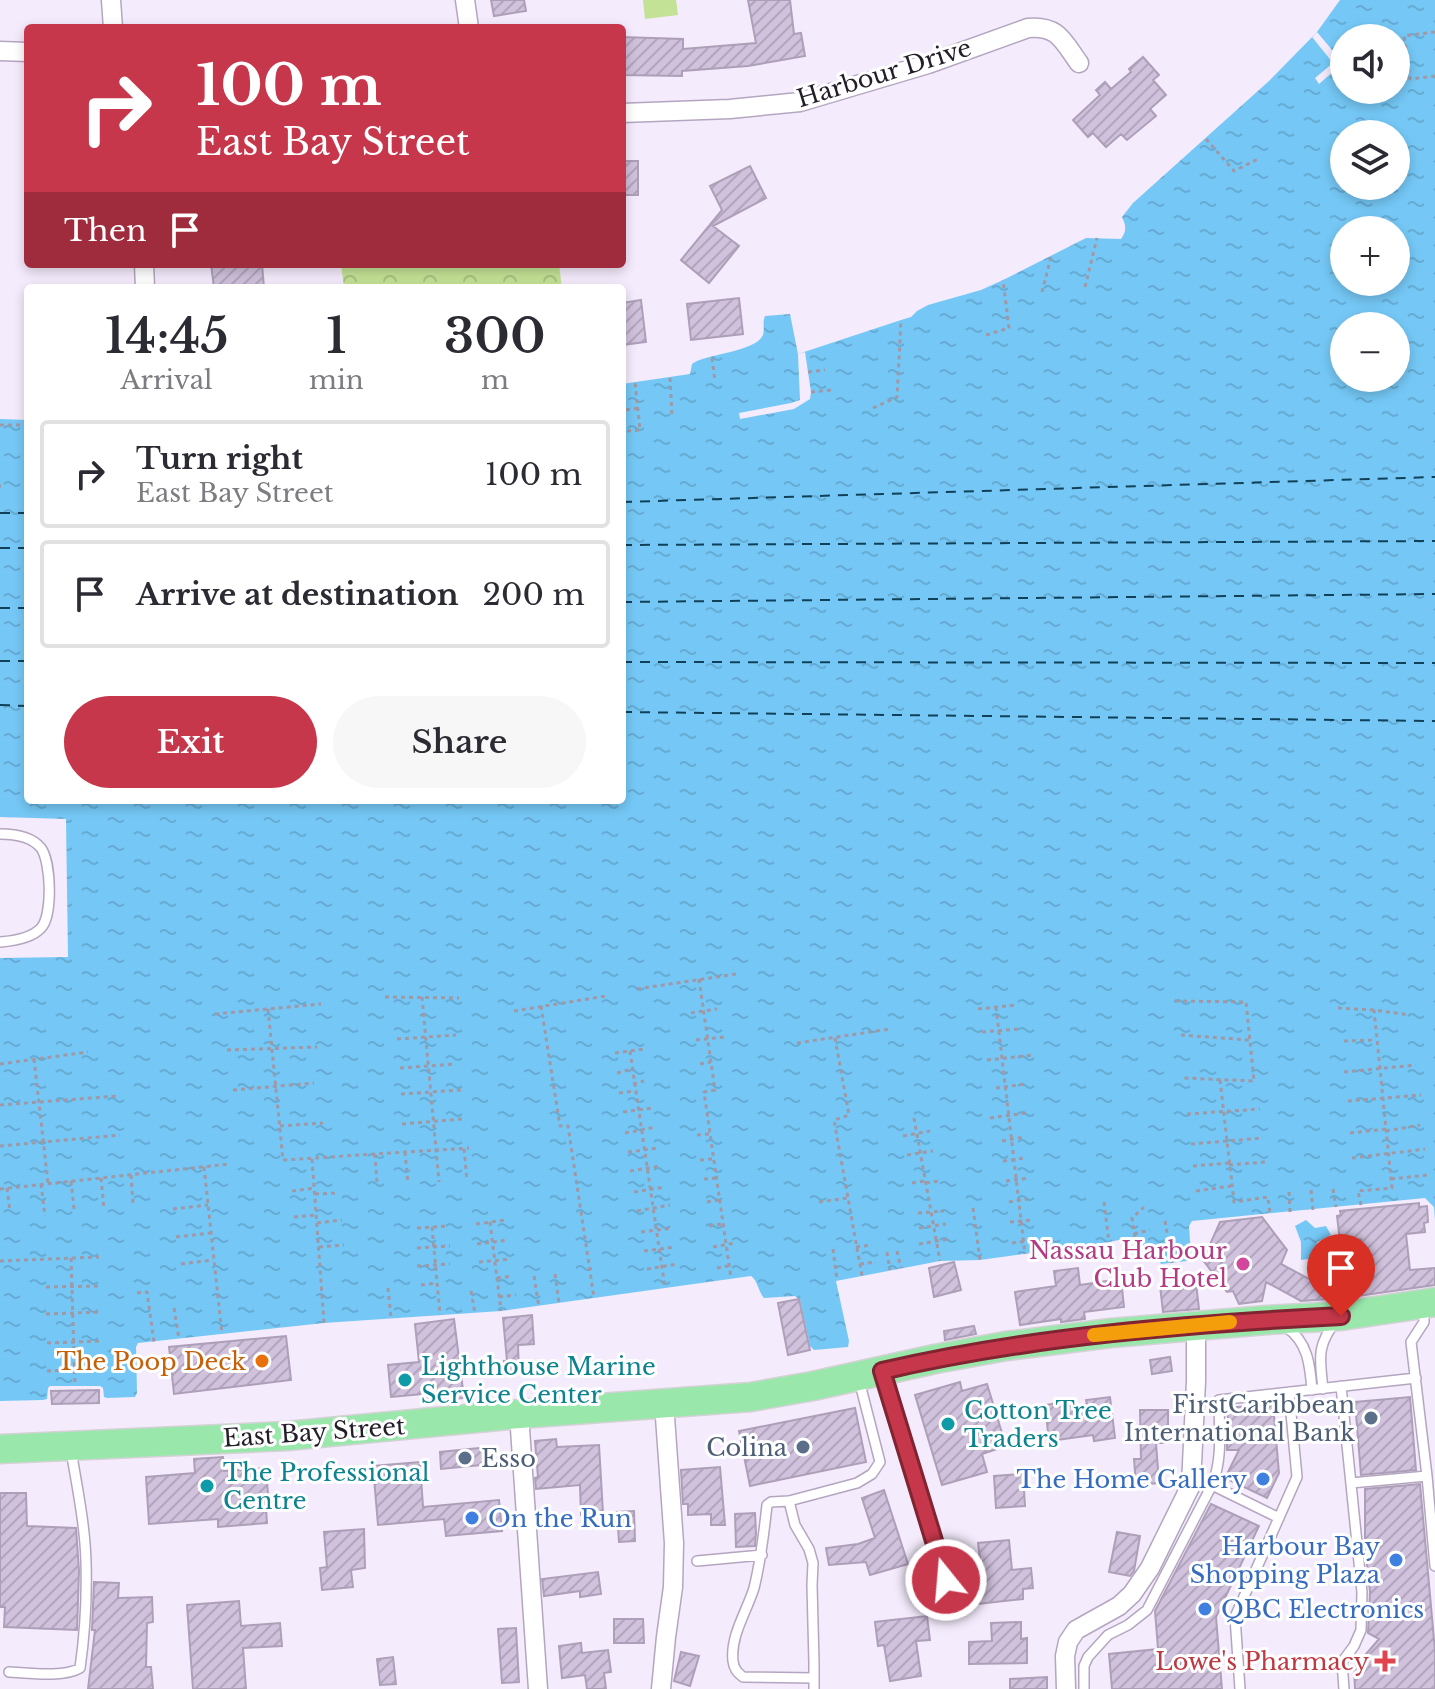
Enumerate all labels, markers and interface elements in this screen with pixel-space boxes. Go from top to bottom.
map controls [1330,24,1410,392]
button: sound [1330,24,1410,104]
street label: Harbour Drive [793,33,975,113]
text: 100 m [196,51,382,120]
icon: right [64,56,168,160]
text: East Bay Street [196,120,470,165]
button: layers [1330,120,1410,200]
icon: arrive [163,208,207,252]
text: Then [64,212,147,249]
button: + [1330,216,1410,296]
text: 14:45 [104,306,229,366]
text: 1 [326,306,347,366]
text: 300 [444,306,546,366]
button: − [1330,312,1410,392]
text: Arrival [120,364,213,396]
text: min [309,364,364,396]
text: m [481,364,509,396]
text: Turn right [136,440,303,477]
icon: right [68,452,112,496]
text: 100 m [485,456,582,493]
text: East Bay Street [136,477,334,509]
icon: arrive [68,572,112,616]
text: Arrive at destination [136,576,459,613]
text: 200 m [483,576,585,613]
button: Exit [64,696,317,788]
button: Share [333,696,586,788]
pin [1307,1234,1375,1316]
place label: Nassau Harbour Club Hotel [1029,1236,1228,1293]
icon: arrive [1319,1246,1363,1290]
marker: Nassau Harbour Club Hotel [1234,1255,1252,1273]
place label: The Poop Deck [57,1347,246,1376]
marker: The Poop Deck [253,1352,271,1370]
place label: Lighthouse Marine Service Center [421,1352,656,1409]
marker: Lighthouse Marine Service Center [396,1371,414,1389]
place label: FirstCaribbean International Bank [1124,1390,1355,1447]
place label: Cotton Tree Traders [964,1396,1112,1453]
marker: FirstCaribbean International Bank [1362,1409,1380,1427]
street label: East Bay Street [222,1411,406,1453]
marker: Cotton Tree Traders [939,1415,957,1433]
place label: Colina [706,1433,788,1462]
marker: Colina [794,1438,812,1456]
place label: Esso [481,1444,536,1473]
marker: Esso [456,1449,474,1467]
place label: The Professional Centre [223,1458,430,1515]
place label: The Home Gallery [1017,1465,1248,1494]
marker: The Home Gallery [1254,1470,1272,1488]
marker: The Professional Centre [198,1477,216,1495]
place label: On the Run [488,1504,632,1533]
marker: On the Run [463,1509,481,1527]
place label: Harbour Bay Shopping Plaza [1190,1532,1381,1589]
position arrow [904,1538,988,1622]
marker: Harbour Bay Shopping Plaza [1387,1551,1405,1569]
place label: QBC Electronics [1221,1595,1424,1624]
marker: QBC Electronics [1196,1600,1214,1618]
place label: Lowe's Pharmacy [1155,1647,1370,1676]
marker: Lowe's Pharmacy [1376,1652,1394,1670]

